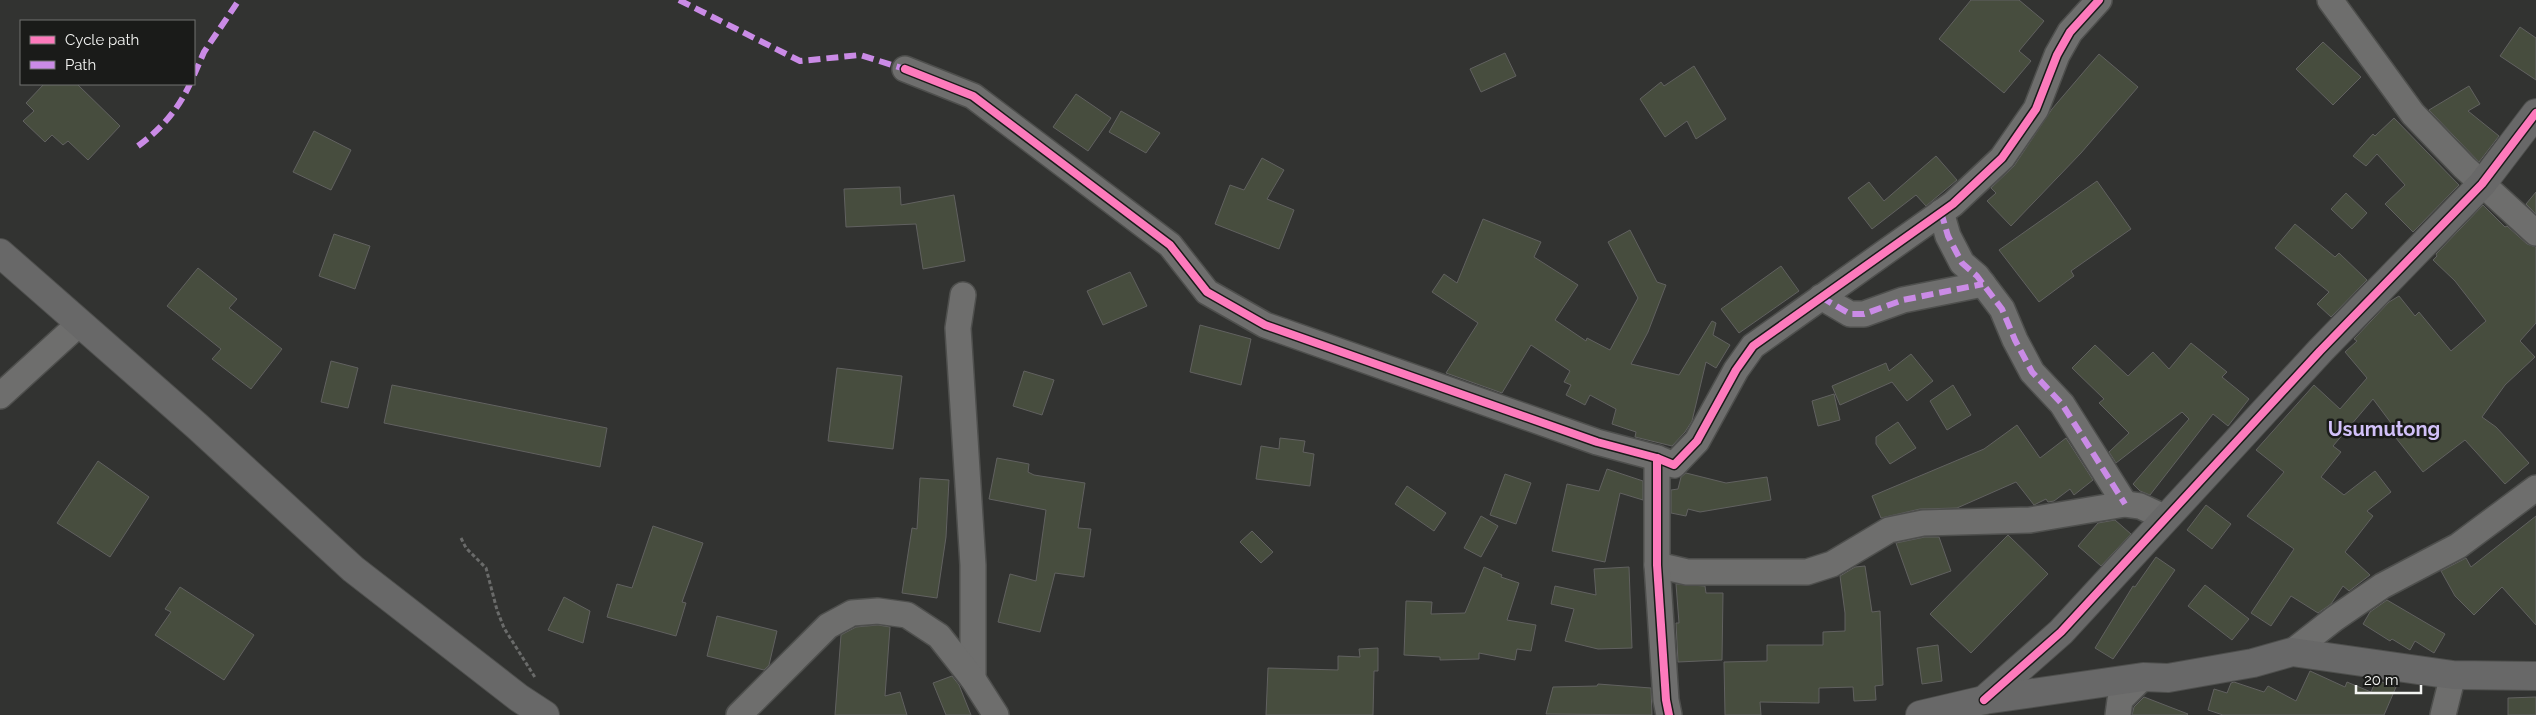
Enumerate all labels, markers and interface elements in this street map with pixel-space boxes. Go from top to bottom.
legend [20,20,195,85]
text: Cycle path [65,31,139,49]
text: Path [65,56,96,74]
district label: Usumutong [2328,417,2440,441]
scale bar [2356,662,2421,694]
text: 20 m [2364,671,2399,689]

